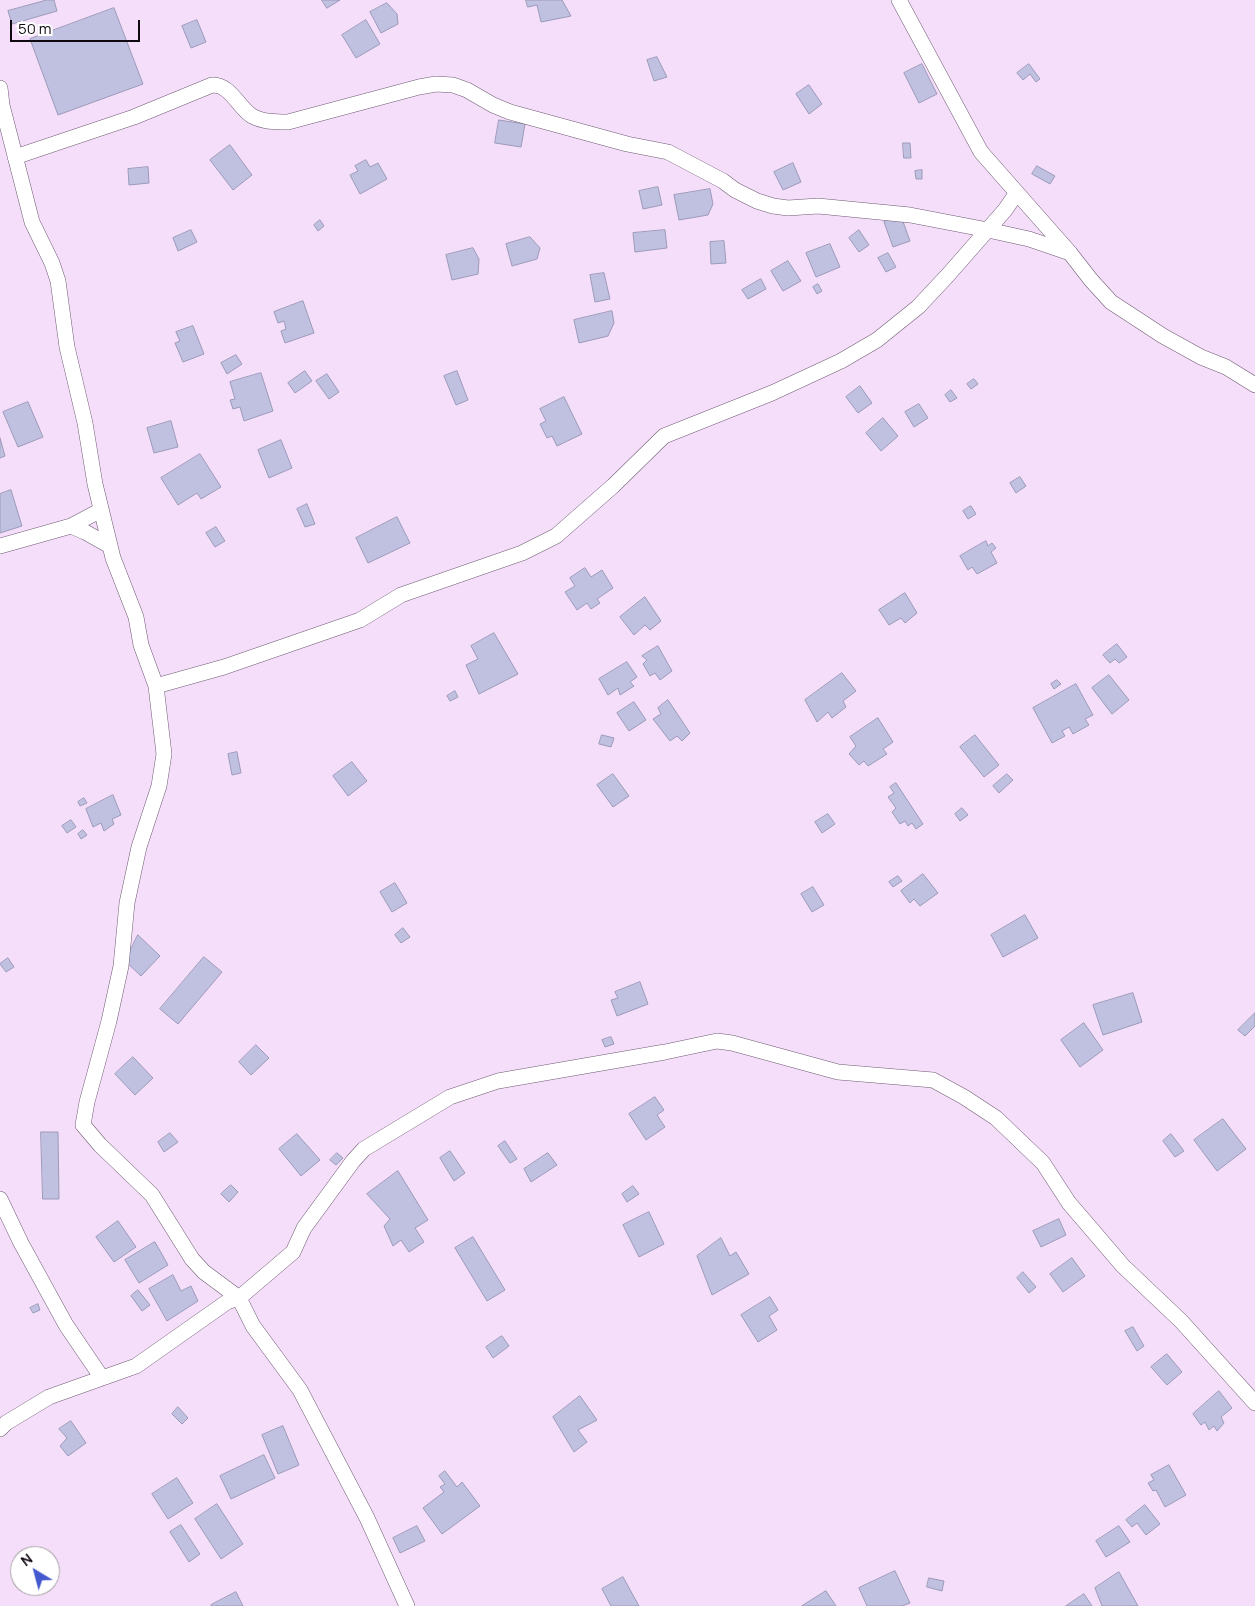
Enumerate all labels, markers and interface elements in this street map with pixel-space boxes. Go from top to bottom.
scale bar [12,10,142,42]
text: 50 m [18,18,52,39]
north arrow [10,1546,60,1596]
text: N [17,1549,36,1570]

